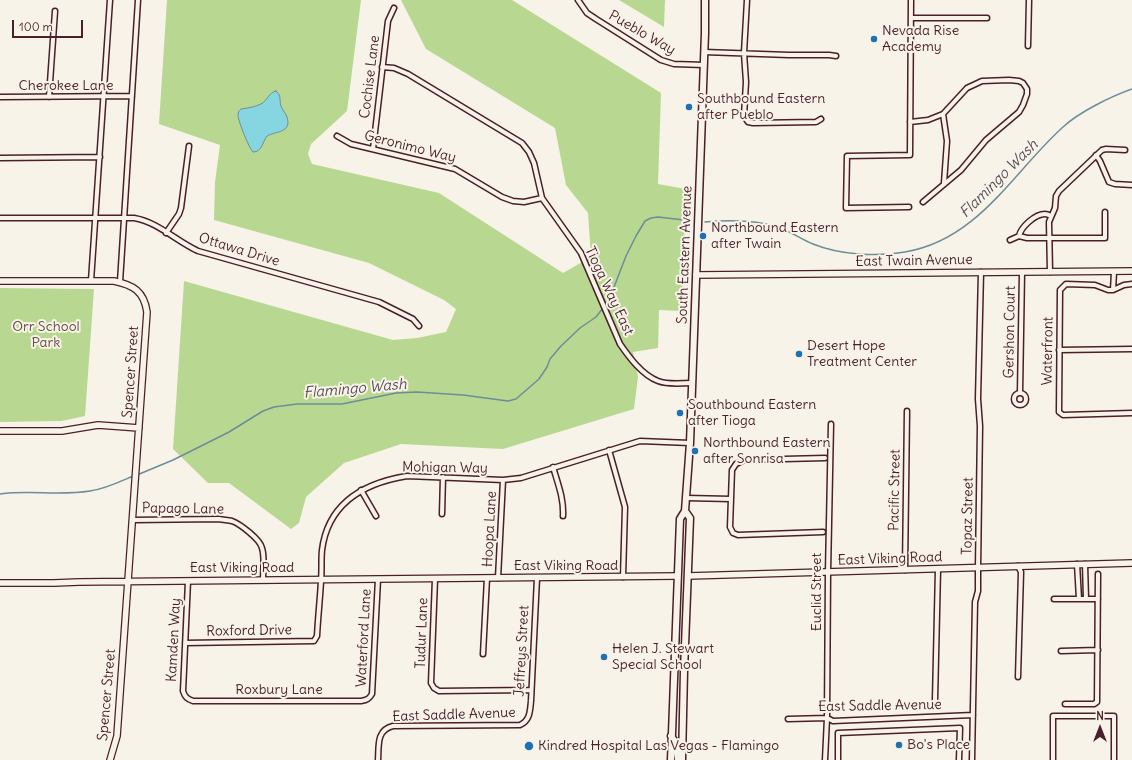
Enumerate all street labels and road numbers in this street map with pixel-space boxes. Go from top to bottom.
street label: Pueblo Way [606,7,678,59]
street label: Cochise Lane [357,34,383,120]
street label: Cherokee Lane [19,78,113,94]
street label: Geronimo Way [362,127,458,167]
street label: South Eastern Avenue [674,185,696,325]
street label: Ottawa Drive [197,230,281,270]
street label: Tioga Way East [581,244,637,338]
street label: East Twain Avenue [855,252,973,270]
street label: Gershon Court [1001,286,1019,378]
street label: Waterfront [1039,316,1057,386]
street label: Spencer Street [119,325,143,419]
street label: Pacific Street [886,449,904,531]
street label: Mohigan Way [402,459,488,477]
street label: Topaz Street [959,477,977,555]
street label: Hoopa Lane [480,490,500,568]
street label: Papago Lane [142,500,224,518]
street label: East Viking Road [837,549,943,569]
street label: Euclid Street [809,553,825,631]
street label: East Viking Road [514,558,618,574]
street label: East Viking Road [190,560,294,576]
street label: Waterford Lane [353,588,375,688]
street label: Tudur Lane [412,597,432,669]
street label: Kamden Way [163,598,185,682]
street label: Jeffreys Street [511,605,533,697]
street label: Roxford Drive [206,622,292,640]
street label: Spencer Street [95,648,119,742]
street label: Roxbury Lane [235,682,323,698]
street label: East Saddle Avenue [818,697,942,715]
street label: East Saddle Avenue [392,704,516,726]

